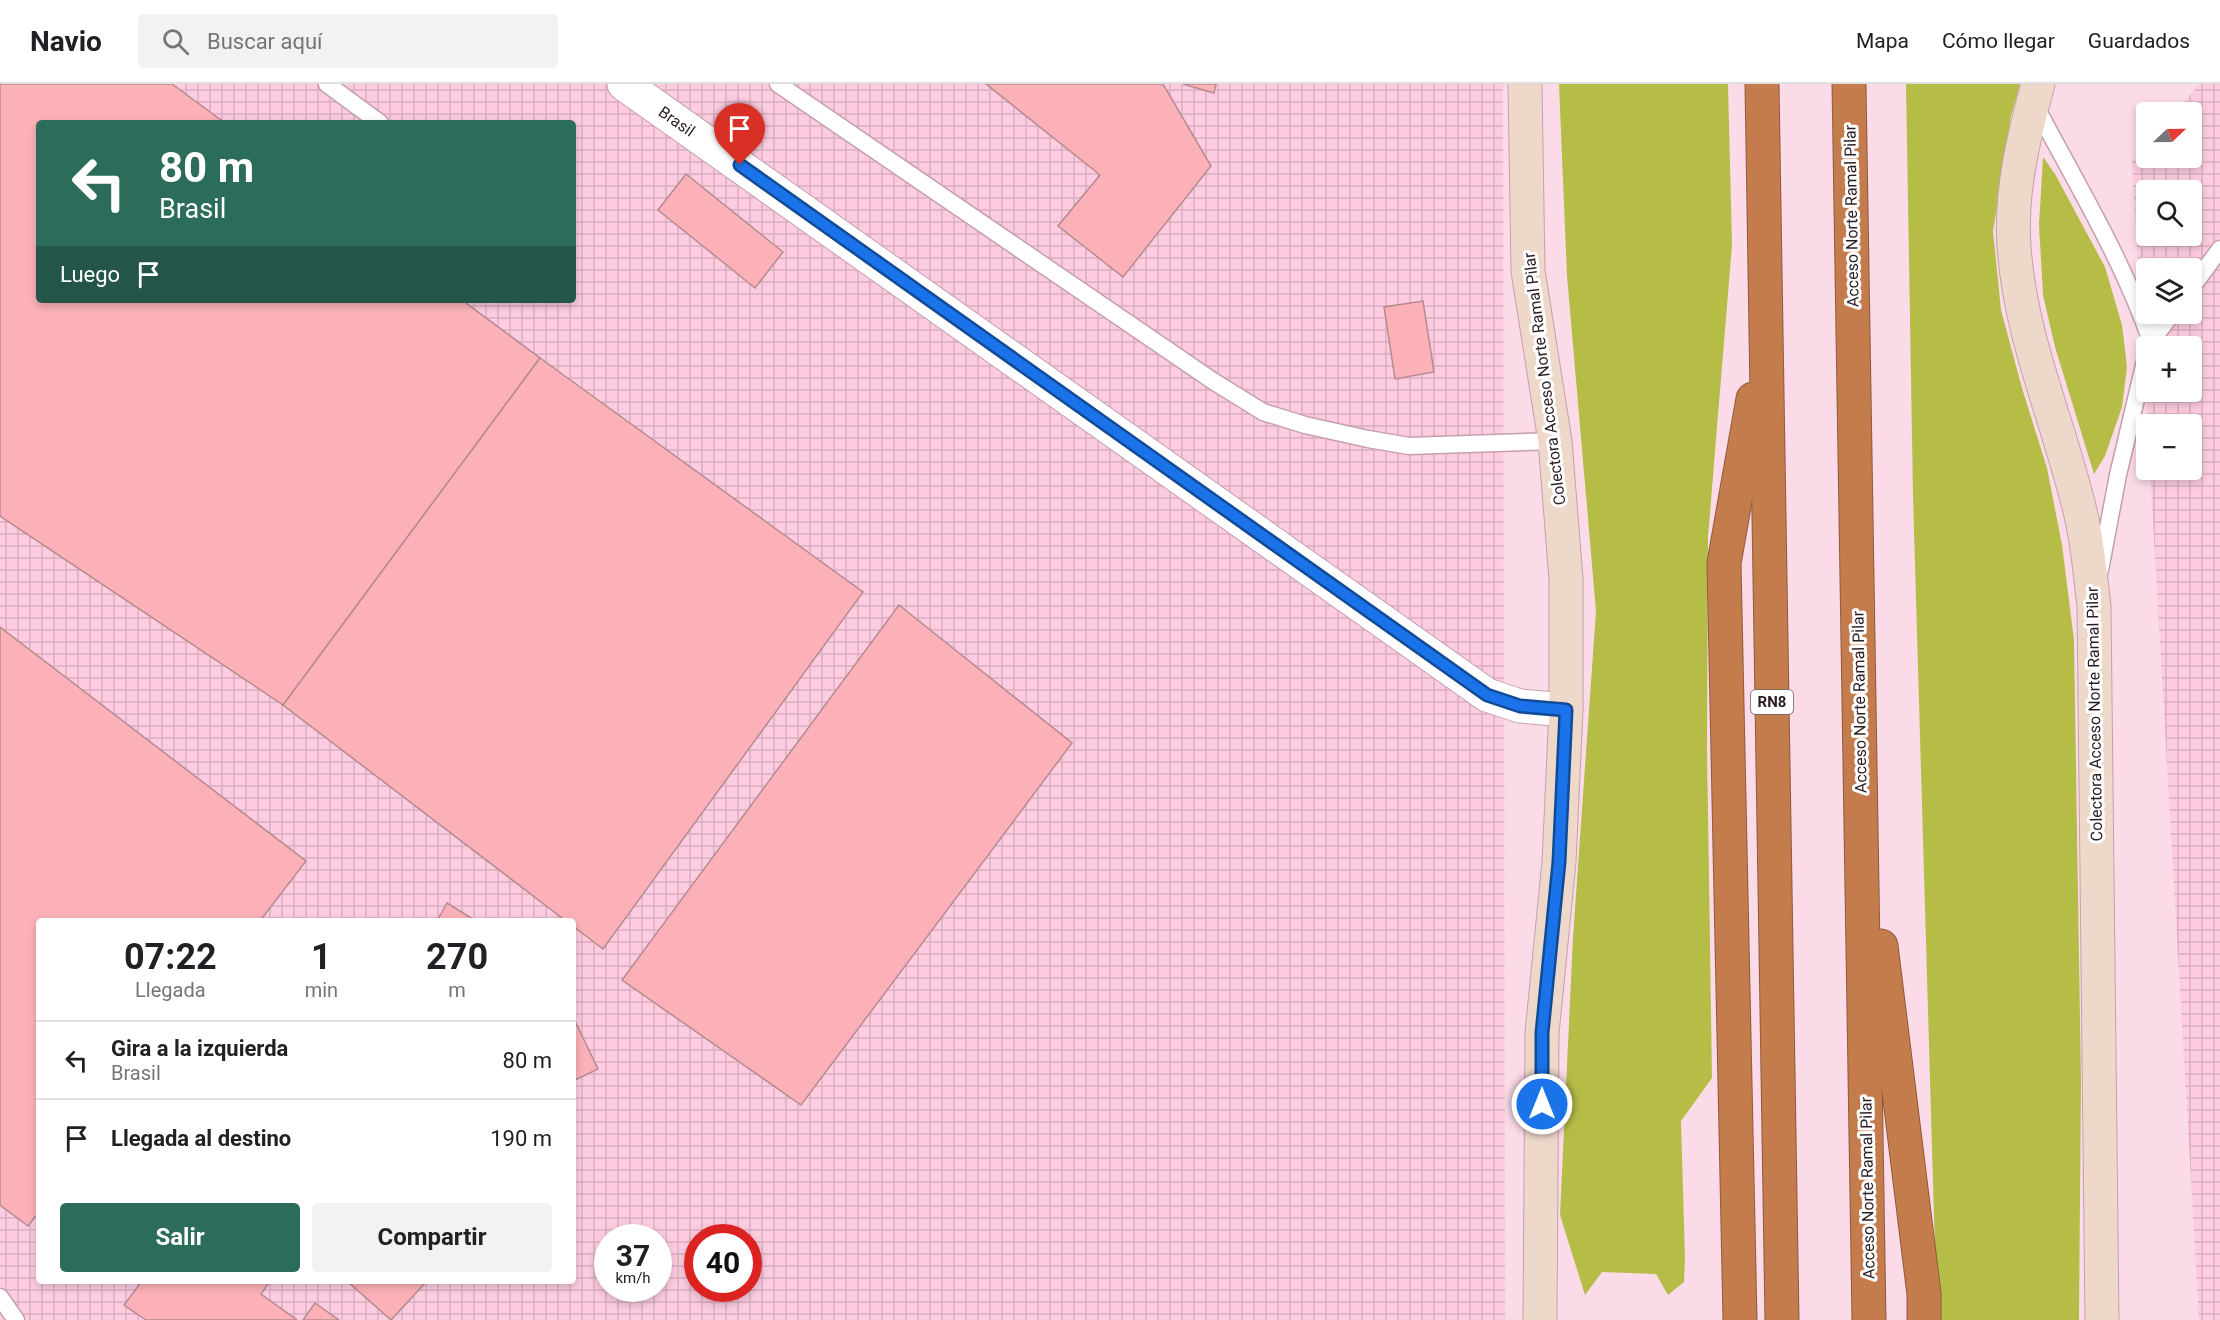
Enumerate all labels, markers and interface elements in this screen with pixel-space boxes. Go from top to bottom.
search box [138,14,558,68]
text: Navio [30,25,102,58]
icon: search [159,25,192,58]
text: Buscar aquí [207,29,323,54]
text: Mapa [1856,29,1909,53]
text: Cómo llegar [1942,29,2055,53]
text: Guardados [2088,29,2190,53]
street label: Brasil [655,102,698,141]
north arrow [2136,102,2202,168]
map controls [2136,102,2202,480]
pin [714,103,765,165]
icon: arrive [723,112,756,145]
street label: Acceso Norte Ramal Pilar [1840,124,1863,307]
text: 80 m [159,143,254,192]
icon: left [60,144,138,222]
button: search [2136,180,2202,246]
text: Brasil [159,193,226,225]
street label: Colectora Acceso Norte Ramal Pilar [1519,251,1569,506]
icon: arrive [132,258,165,291]
button: layers [2136,258,2202,324]
text: Luego [60,262,120,287]
button: + [2136,336,2202,402]
button: − [2136,414,2202,480]
street label: Colectora Acceso Norte Ramal Pilar [2083,586,2106,841]
street label: Acceso Norte Ramal Pilar [1848,610,1871,793]
road number: RN8 [1751,690,1793,714]
text: 07:22 [124,936,217,978]
text: 1 [311,936,332,978]
text: 270 [426,936,488,978]
text: Llegada [135,978,206,1002]
text: min [305,978,338,1002]
text: m [448,978,466,1002]
text: Gira a la izquierda [111,1036,288,1061]
icon: left [60,1044,93,1077]
text: 80 m [503,1048,552,1073]
text: Brasil [111,1061,161,1085]
position arrow [1510,1072,1574,1136]
street label: Acceso Norte Ramal Pilar [1856,1096,1879,1279]
icon: arrive [60,1122,93,1155]
text: Llegada al destino [111,1126,291,1151]
text: 190 m [490,1126,552,1151]
button: Salir [60,1203,300,1272]
button: Compartir [312,1203,552,1272]
speed limit sign: 40 [684,1224,762,1302]
text: 37 [616,1238,650,1273]
text: km/h [615,1269,651,1287]

